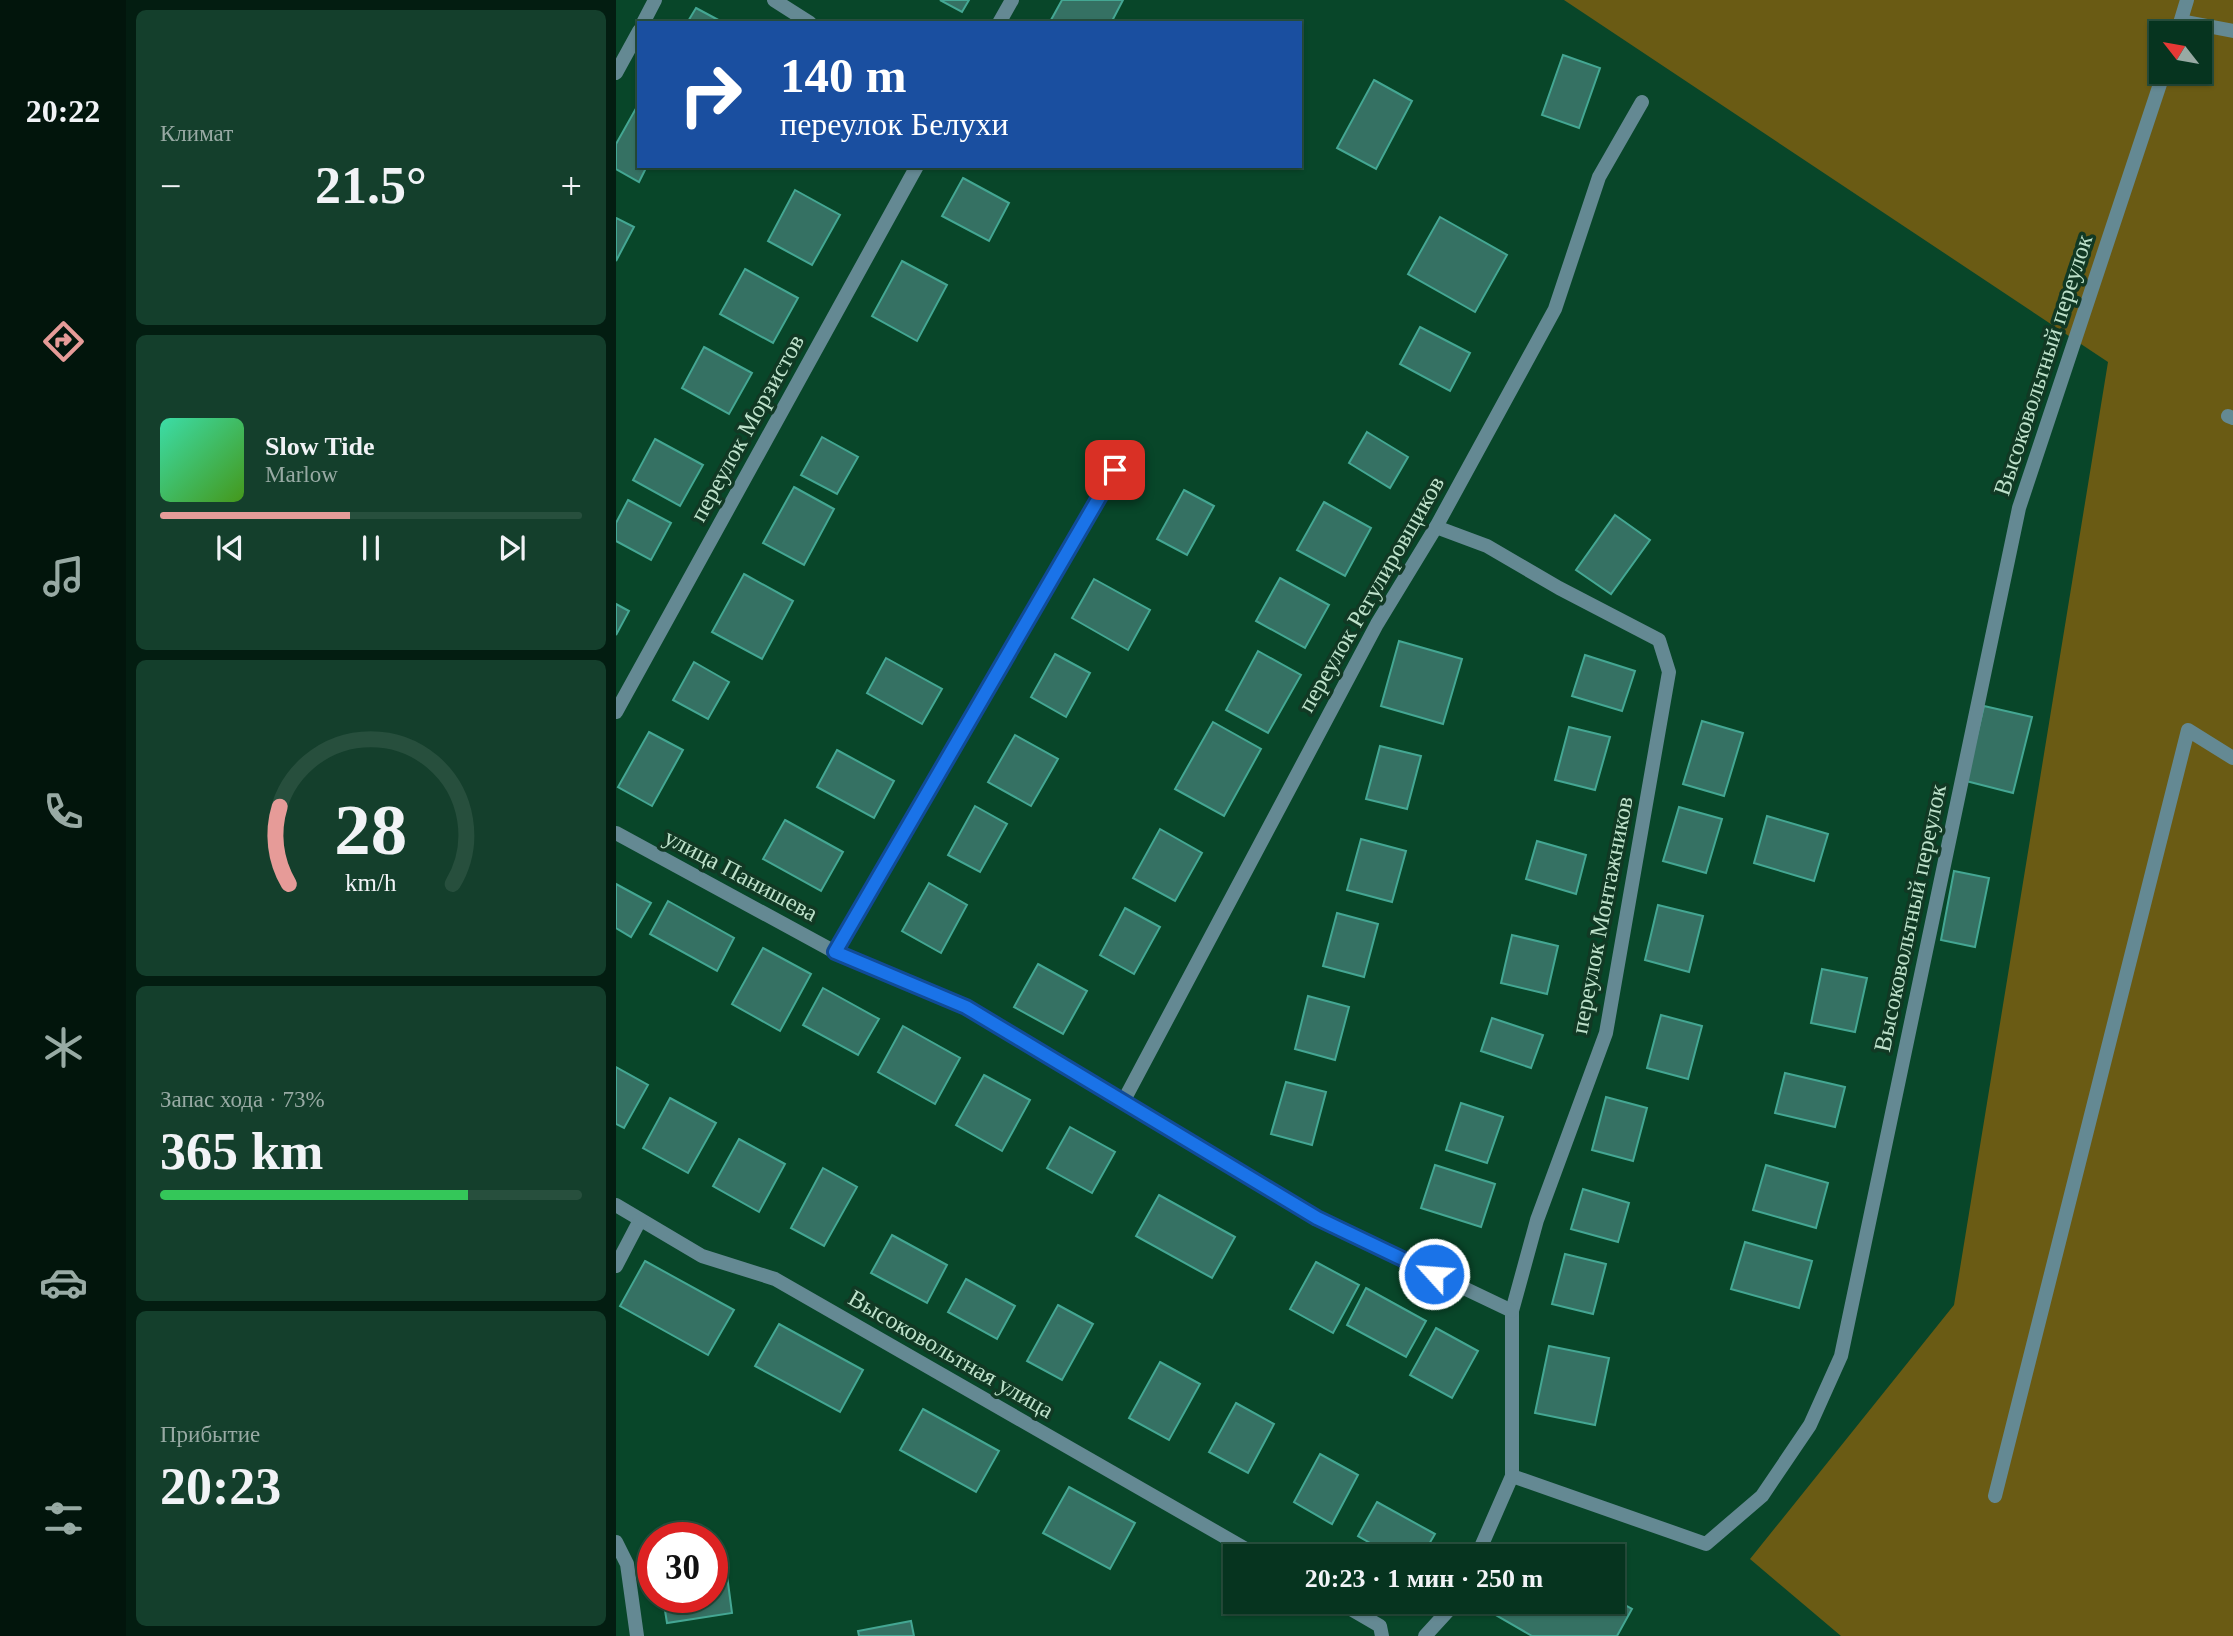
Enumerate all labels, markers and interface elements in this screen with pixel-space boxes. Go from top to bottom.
north arrow [2149,21,2212,84]
map controls [2149,21,2212,84]
text: 140 m [780,48,907,103]
icon: right [665,49,756,140]
text: 20:22 [26,93,100,129]
text: переулок Белухи [780,106,1009,142]
text: Климат [160,121,233,146]
text: 21.5° [315,157,427,214]
text: − [160,165,181,207]
text: + [561,165,582,207]
street label: Высоковольтный переулок [1989,231,2098,499]
icon: directions [39,317,88,366]
street label: переулок Морзистов [685,330,809,526]
text: Slow Tide [265,432,375,461]
pin [1085,440,1145,500]
icon: arrive [1096,451,1134,489]
text: Marlow [265,462,338,487]
street label: переулок Регулировщиков [1293,472,1449,716]
icon: previous [211,529,249,567]
icon: pause [352,529,390,567]
icon: next [493,529,531,567]
icon: music [39,552,88,601]
street label: Высоковольтный переулок [1869,782,1951,1054]
icon: phone [39,787,88,836]
text: 28 [335,789,407,870]
street label: переулок Монтажников [1566,794,1638,1036]
street label: улица Панишева [660,824,822,926]
text: km/h [345,869,397,896]
icon: climate [39,1023,88,1072]
text: Запас хода · 73% [160,1087,325,1112]
text: 365 km [160,1123,323,1180]
position arrow [1397,1237,1471,1311]
icon: car [39,1258,88,1307]
street label: Высоковольтная улица [844,1285,1058,1424]
text: Прибытие [160,1422,260,1447]
text: 20:23 [160,1458,281,1515]
icon: filters [39,1494,88,1543]
speed limit sign: 30 [637,1522,728,1613]
text: 20:23 · 1 мин · 250 m [1305,1564,1543,1593]

